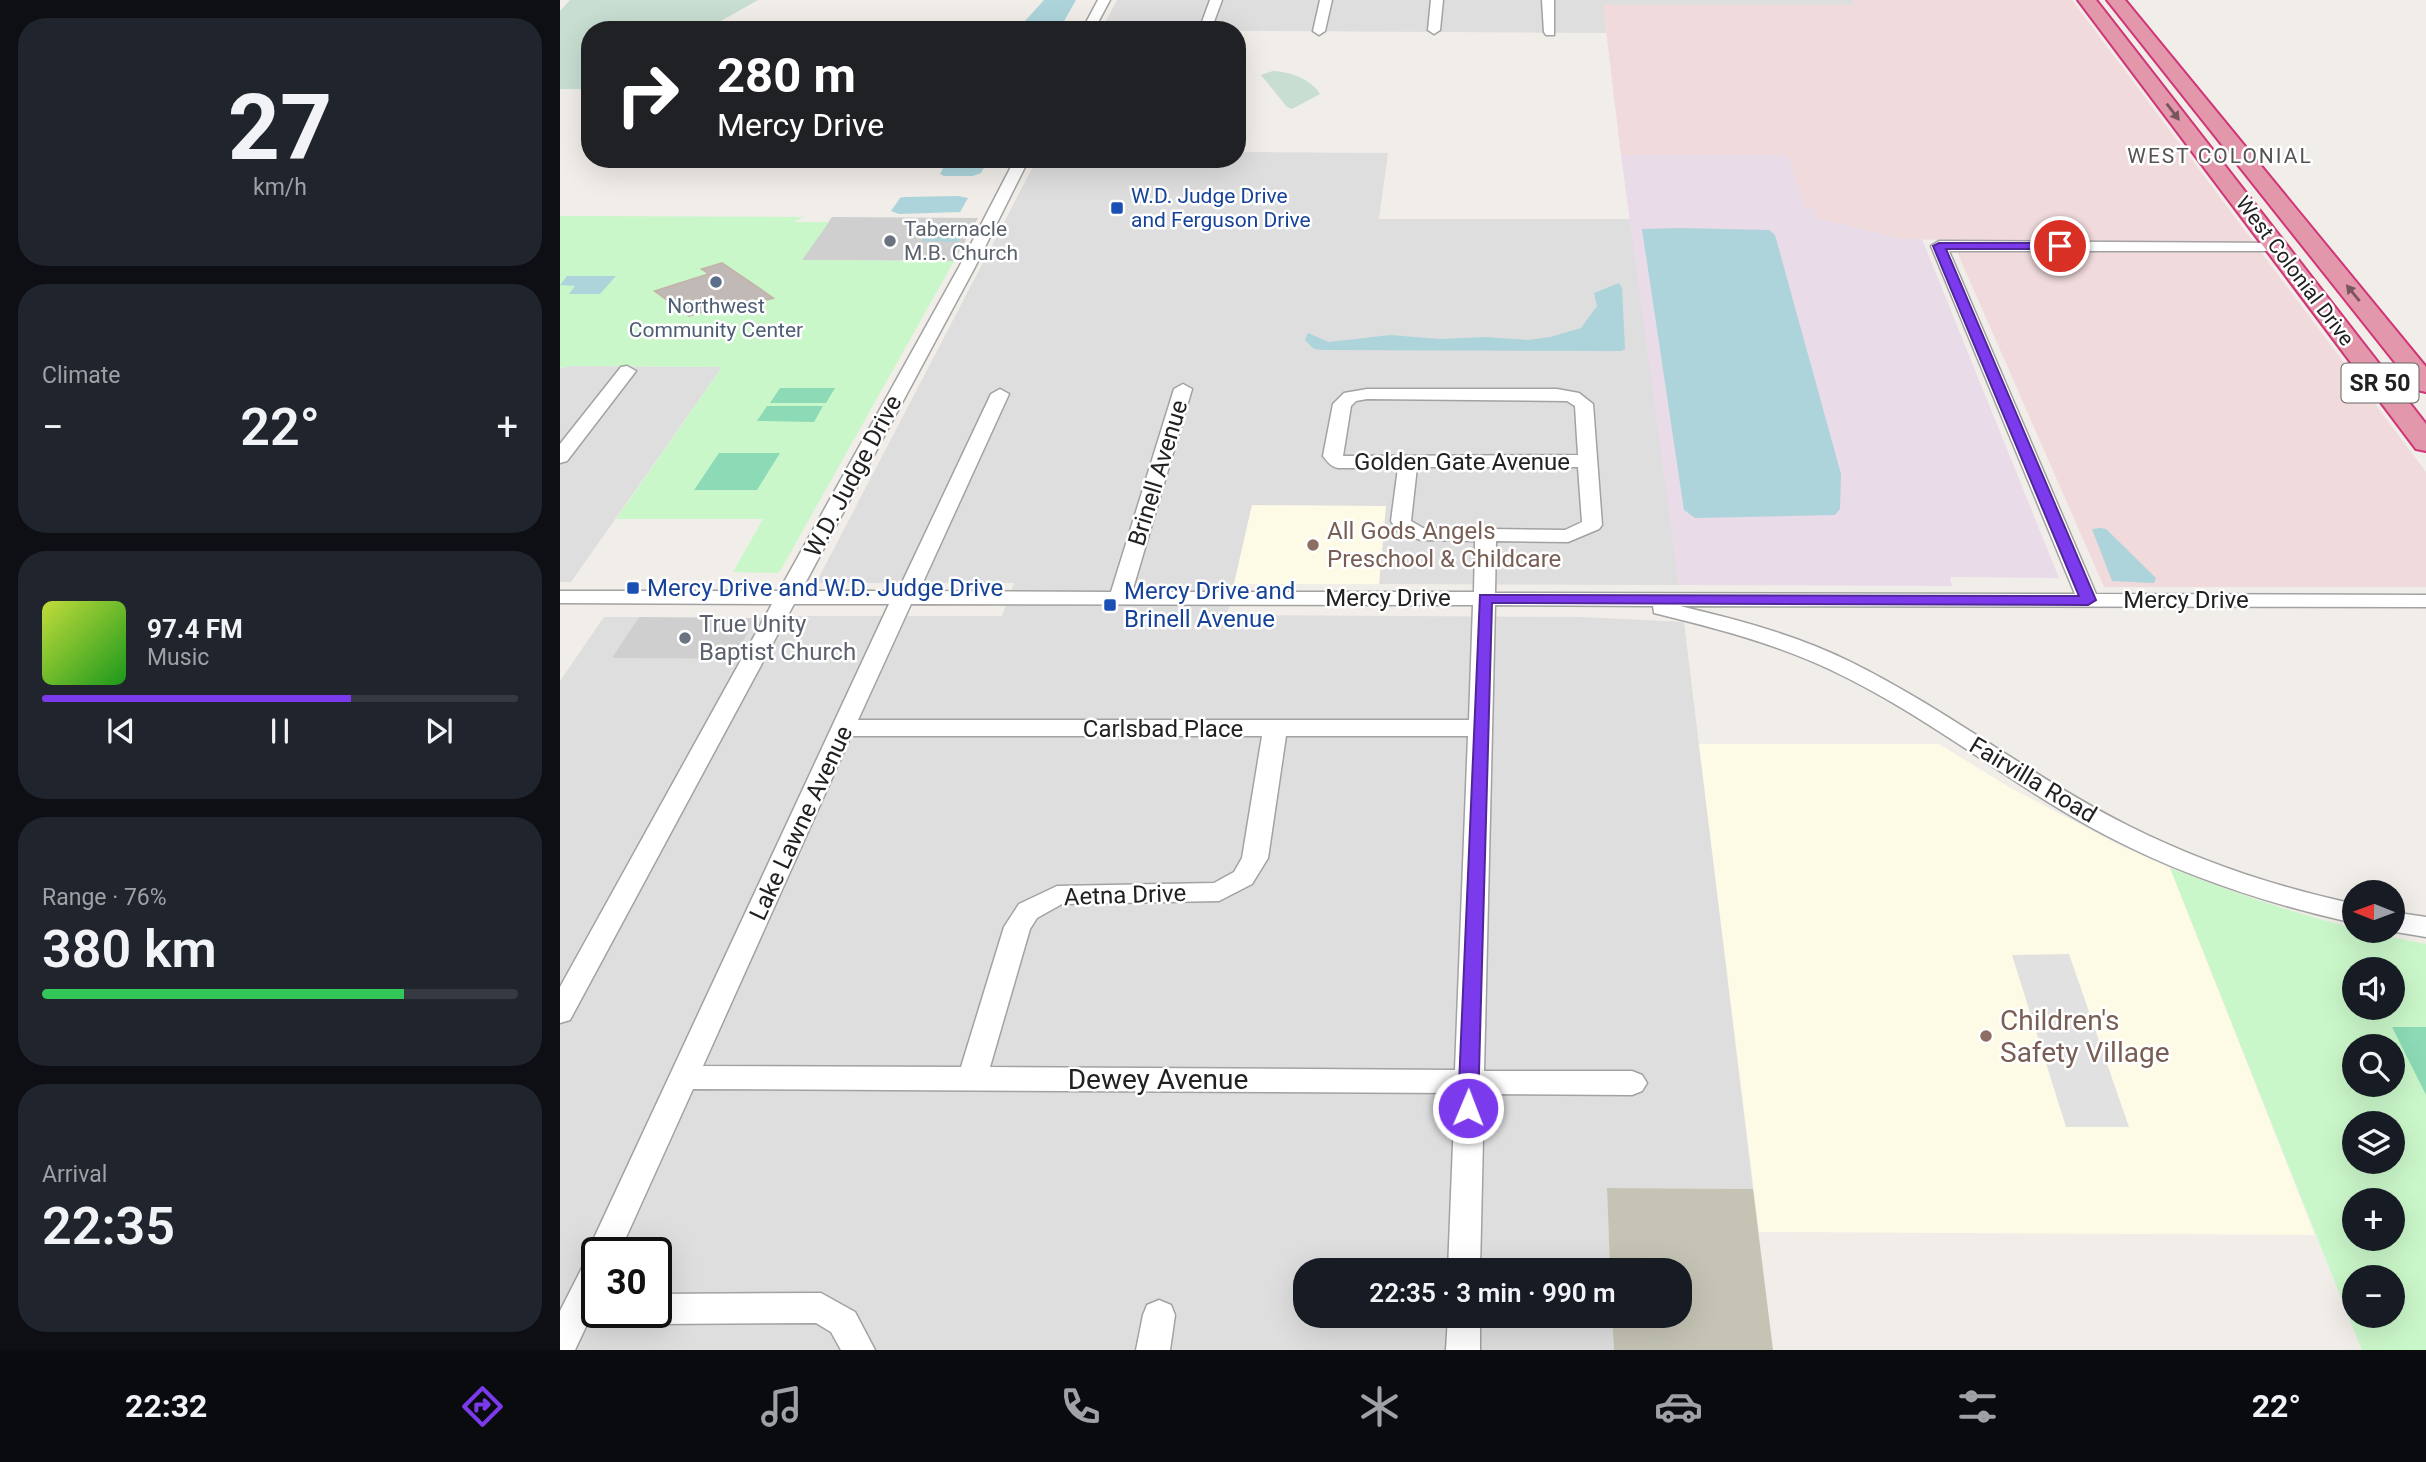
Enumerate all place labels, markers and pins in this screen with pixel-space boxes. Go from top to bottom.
place label: W.D. Judge Drive and Ferguson Drive [1131,184,1311,232]
marker: W.D. Judge Drive and Ferguson Drive [1109,200,1125,216]
pin [2030,216,2090,276]
place label: Tabernacle M.B. Church [904,217,1018,265]
marker: Tabernacle M.B. Church [882,233,898,249]
marker: Northwest Community Center [708,274,724,290]
place label: Northwest Community Center [629,294,803,342]
place label: All Gods Angels Preschool & Childcare [1327,517,1561,573]
marker: All Gods Angels Preschool & Childcare [1305,537,1321,553]
place label: Mercy Drive and W.D. Judge Drive [647,574,1003,602]
place label: Mercy Drive and Brinell Avenue [1124,577,1295,633]
marker: Mercy Drive and W.D. Judge Drive [625,580,641,596]
marker: Mercy Drive and Brinell Avenue [1102,597,1118,613]
place label: True Unity Baptist Church [699,610,856,666]
marker: True Unity Baptist Church [677,630,693,646]
place label: Children's Safety Village [2000,1004,2170,1069]
marker: Children's Safety Village [1978,1028,1994,1044]

